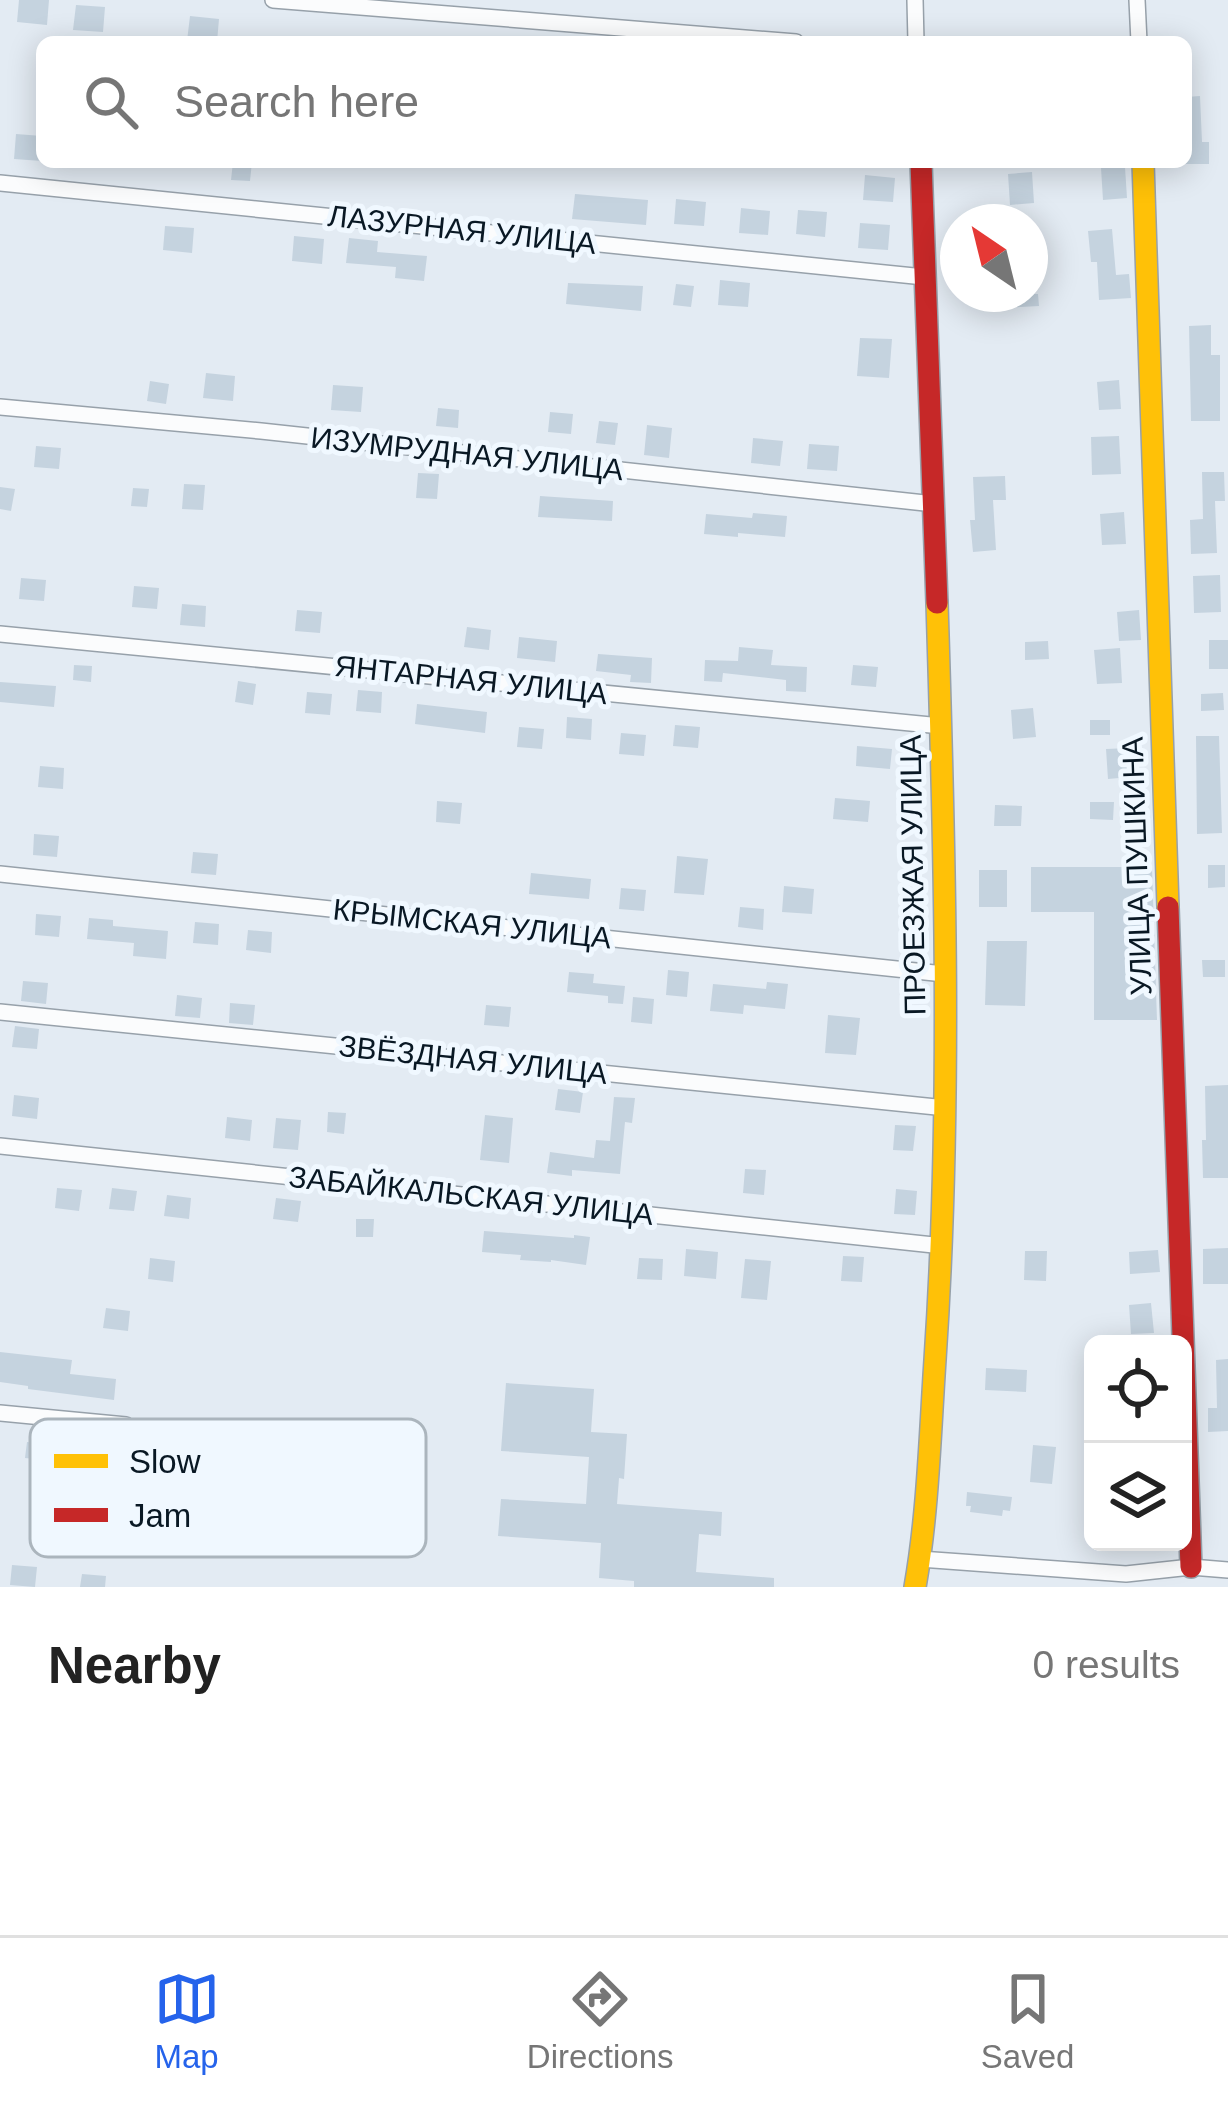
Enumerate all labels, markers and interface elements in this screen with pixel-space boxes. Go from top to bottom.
search box [36,36,1192,168]
icon: search [78,69,144,135]
text: Search here [174,76,419,127]
street label: ЛАЗУРНАЯ УЛИЦА [326,199,598,260]
north arrow [940,204,1048,312]
street label: ИЗУМРУДНАЯ УЛИЦА [309,421,625,486]
street label: ЯНТАРНАЯ УЛИЦА [333,649,609,710]
street label: ПРОЕЗЖАЯ УЛИЦА [894,734,931,1016]
street label: УЛИЦА ПУШКИНА [1115,736,1158,996]
street label: КРЫМСКАЯ УЛИЦА [331,892,613,955]
street label: ЗВЁЗДНАЯ УЛИЦА [337,1029,609,1090]
street label: ЗАБАЙКАЛЬСКАЯ УЛИЦА [287,1160,655,1231]
map controls [1084,1335,1192,1551]
button: locate [1084,1335,1192,1443]
legend [30,1419,426,1557]
text: Slow [129,1443,201,1480]
button: layers [1084,1443,1192,1551]
text: Jam [129,1497,191,1534]
text: Nearby [48,1637,221,1694]
text: 0 results [1033,1643,1180,1686]
tab: Map [154,1966,220,2076]
tab: Directions [527,1966,674,2076]
tab: Saved [981,1966,1074,2076]

